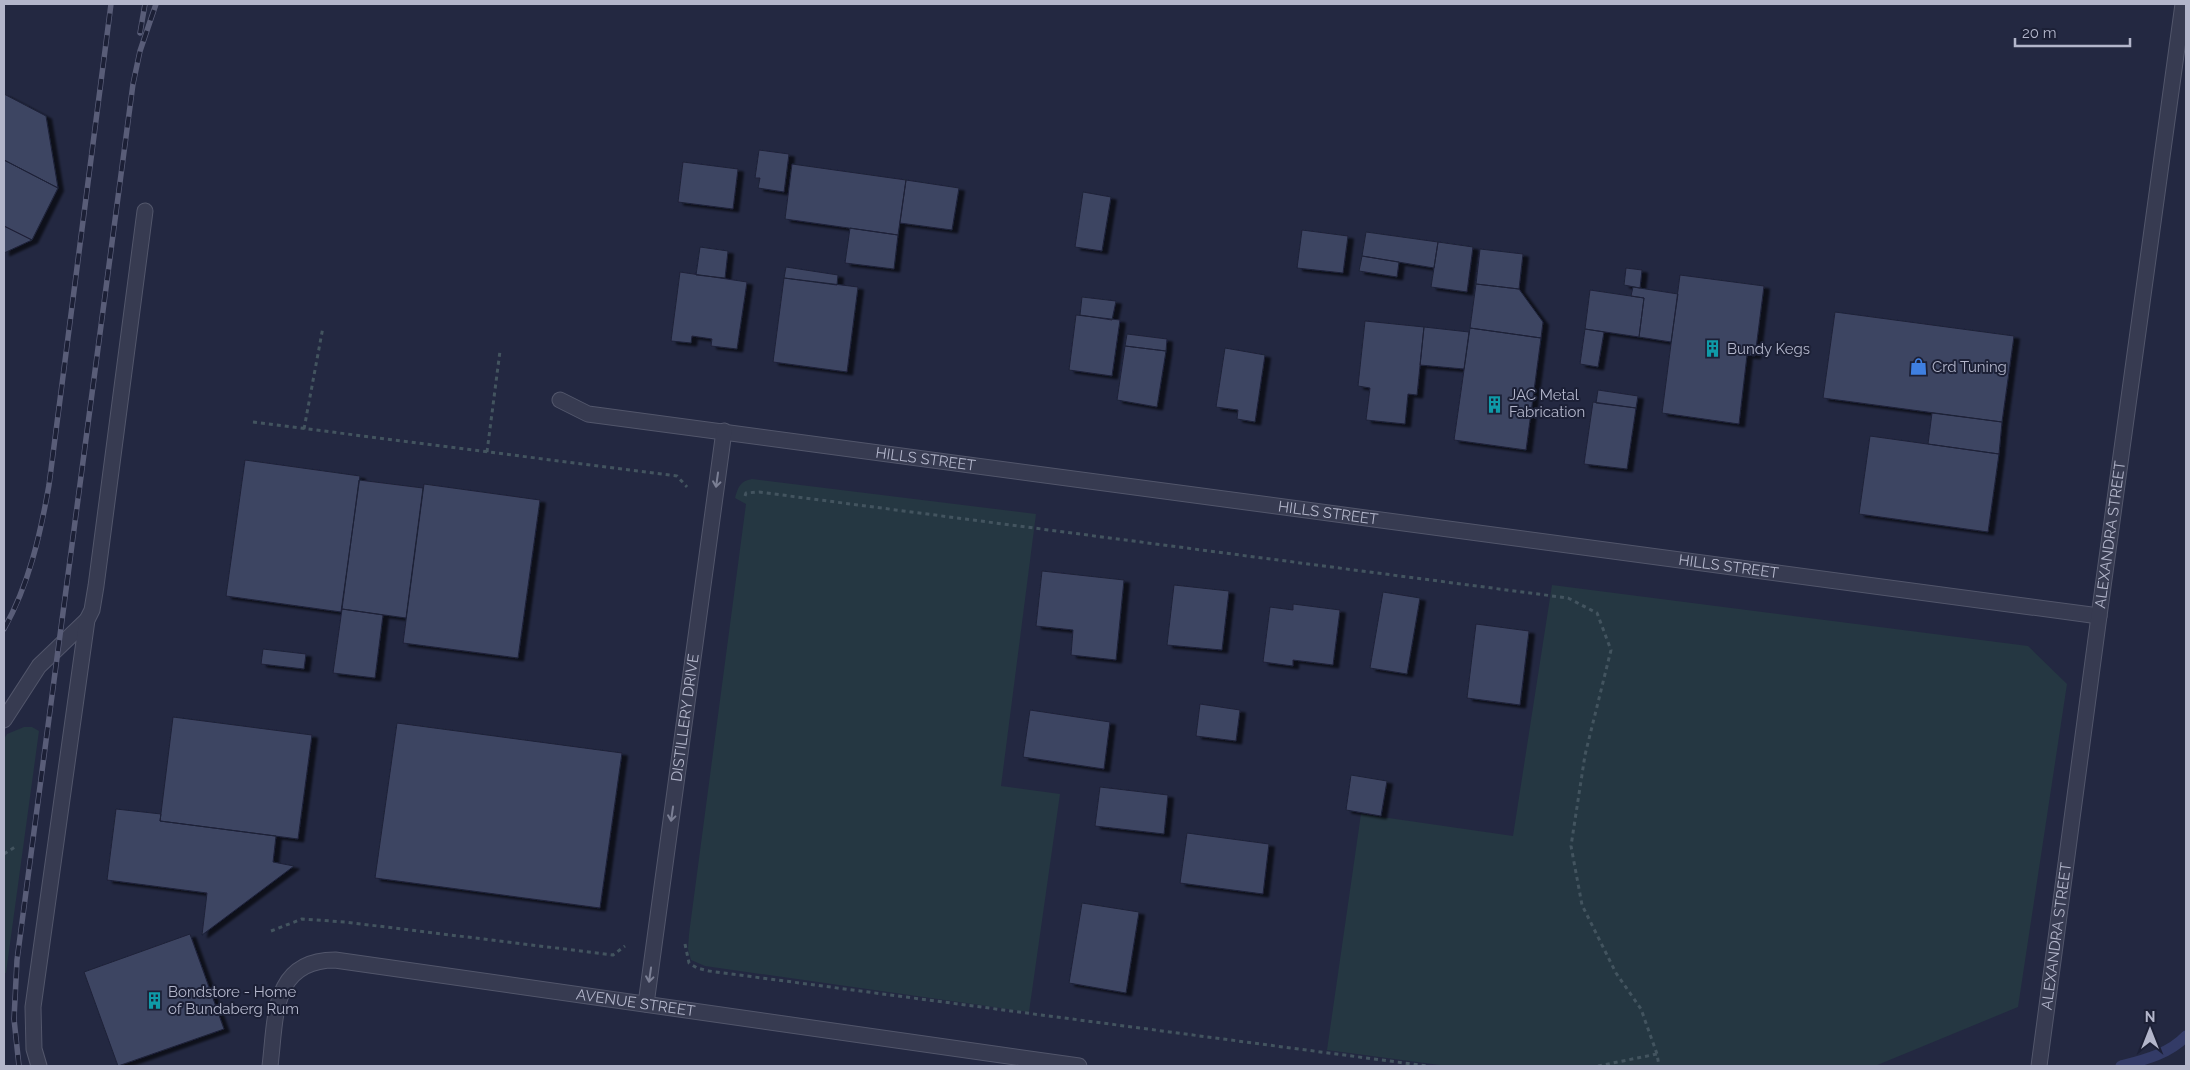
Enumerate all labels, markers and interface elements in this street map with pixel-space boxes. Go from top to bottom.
scale bar [2015,15,2130,47]
text: 20 m [2022,24,2057,42]
building icon: Bundy Kegs [1703,339,1723,359]
place label: Bundy Kegs [1727,340,1810,358]
shop icon: Crd Tuning [1908,357,1928,377]
place label: Crd Tuning [1932,358,2007,376]
place label: JAC Metal Fabrication [1509,386,1585,421]
building icon: JAC Metal Fabrication [1485,394,1505,414]
street label: HILLS STREET [875,444,977,475]
street label: ALEXANDRA STREET [2091,460,2129,610]
one-way arrow [712,471,722,487]
street label: HILLS STREET [1277,497,1379,529]
street label: HILLS STREET [1677,551,1780,582]
street label: DISTILLERY DRIVE [667,652,703,783]
one-way arrow [667,806,677,822]
street label: ALEXANDRA STREET [2038,861,2075,1011]
one-way arrow [645,967,655,983]
place label: Bondstore - Home of Bundaberg Rum [168,983,299,1018]
street label: AVENUE STREET [575,985,696,1020]
building icon: Bondstore - Home of Bundaberg Rum [144,991,164,1011]
north arrow [2125,1005,2175,1055]
text: N [2145,1009,2155,1025]

